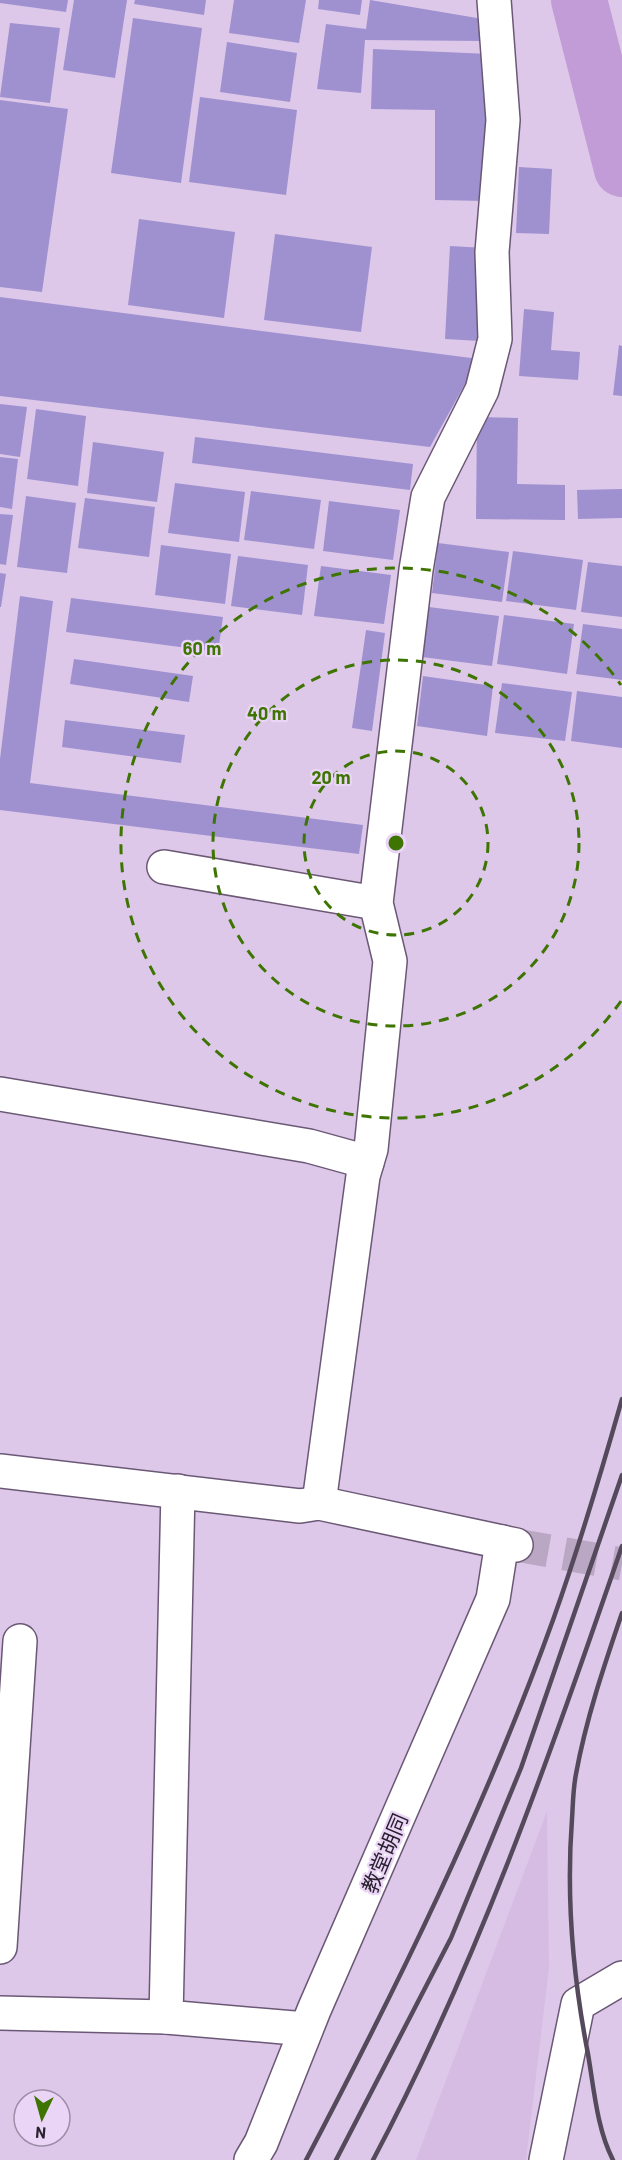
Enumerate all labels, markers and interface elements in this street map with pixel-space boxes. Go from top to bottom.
text: 60 m [183,637,221,659]
text: 40 m [247,702,287,724]
text: 20 m [312,766,350,788]
centre of rings [386,833,406,853]
street label: 教堂胡同 [356,1809,412,1897]
north arrow [12,2088,72,2148]
text: N [35,2124,47,2143]

